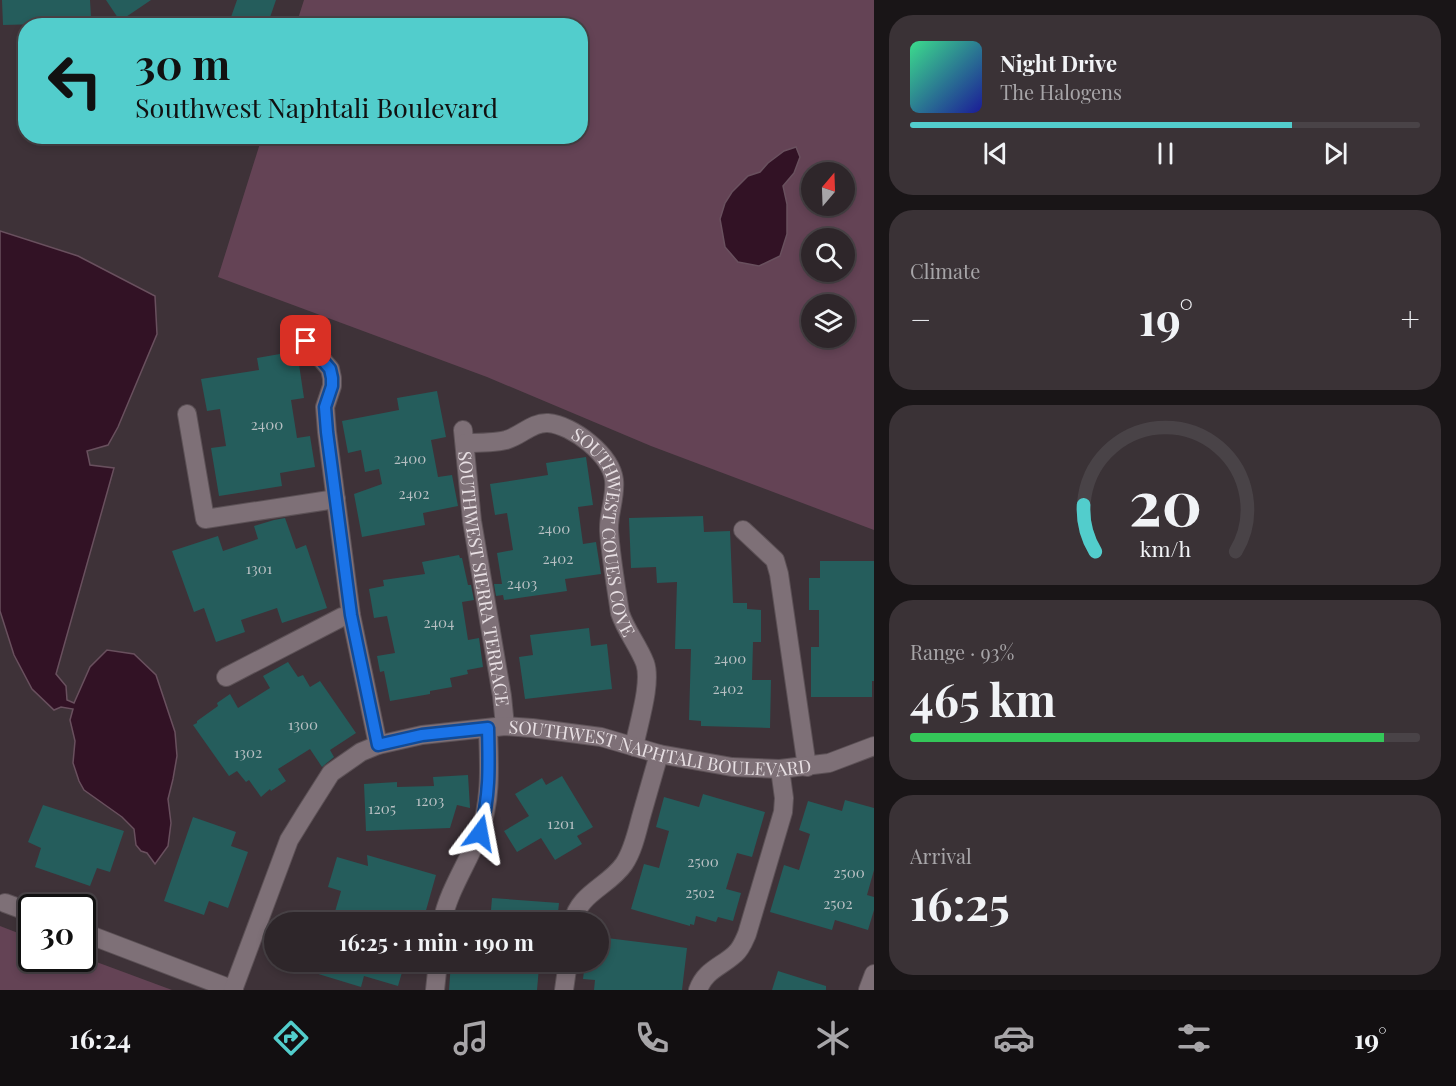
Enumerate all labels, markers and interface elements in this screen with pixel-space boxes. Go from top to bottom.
text: 30 m [135,35,230,91]
icon: left [36,42,114,120]
text: Night Drive [1000,48,1117,78]
text: The Halogens [1000,78,1122,105]
text: Southwest Naphtali Boulevard [135,89,498,125]
icon: previous [979,137,1012,170]
icon: pause [1149,137,1182,170]
icon: next [1319,137,1352,170]
north arrow [801,162,855,216]
map controls [801,162,855,348]
button: search [801,228,855,282]
text: Climate [910,257,980,284]
text: 19° [1139,287,1193,347]
button: layers [801,294,855,348]
text: − [910,296,931,340]
text: + [1401,296,1420,340]
pin [280,315,331,366]
icon: arrive [289,324,322,357]
house number: 2400 [251,414,283,434]
street label: SOUTHWEST COUES COVE [567,422,641,641]
house number: 2400 [394,448,426,468]
street label: SOUTHWEST SIERRA TERRACE [453,450,515,707]
text: 20 [1129,458,1201,542]
house number: 2402 [399,483,429,503]
house number: 2400 [538,518,570,538]
text: km/h [1139,534,1191,562]
house number: 2402 [543,548,573,568]
house number: 1301 [246,558,273,578]
house number: 2403 [507,573,537,593]
house number: 2404 [423,612,455,632]
text: Range · 93% [910,638,1014,665]
house number: 2400 [714,648,746,668]
text: 465 km [910,668,1056,728]
house number: 2402 [713,678,743,698]
house number: 1300 [288,714,318,734]
street label: SOUTHWEST NAPHTALI BOULEVARD [508,714,813,782]
house number: 1302 [234,742,262,762]
house number: 1203 [416,790,444,810]
house number: 1205 [368,798,396,818]
position arrow [448,801,512,865]
house number: 1201 [547,813,575,833]
text: Arrival [910,842,972,869]
house number: 2500 [687,851,719,871]
house number: 2500 [833,862,865,882]
text: 16:25 [910,872,1010,932]
house number: 2502 [685,882,715,902]
house number: 2502 [823,893,853,913]
speed limit sign: 30 [18,894,96,972]
text: 16:25 · 1 min · 190 m [339,927,534,957]
icon: directions [270,1017,312,1059]
icon: music [450,1017,492,1059]
icon: phone [631,1017,673,1059]
icon: climate [812,1017,854,1059]
icon: car [993,1017,1035,1059]
icon: filters [1173,1017,1215,1059]
text: 16:24 [69,1020,131,1056]
text: 19° [1354,1020,1387,1056]

